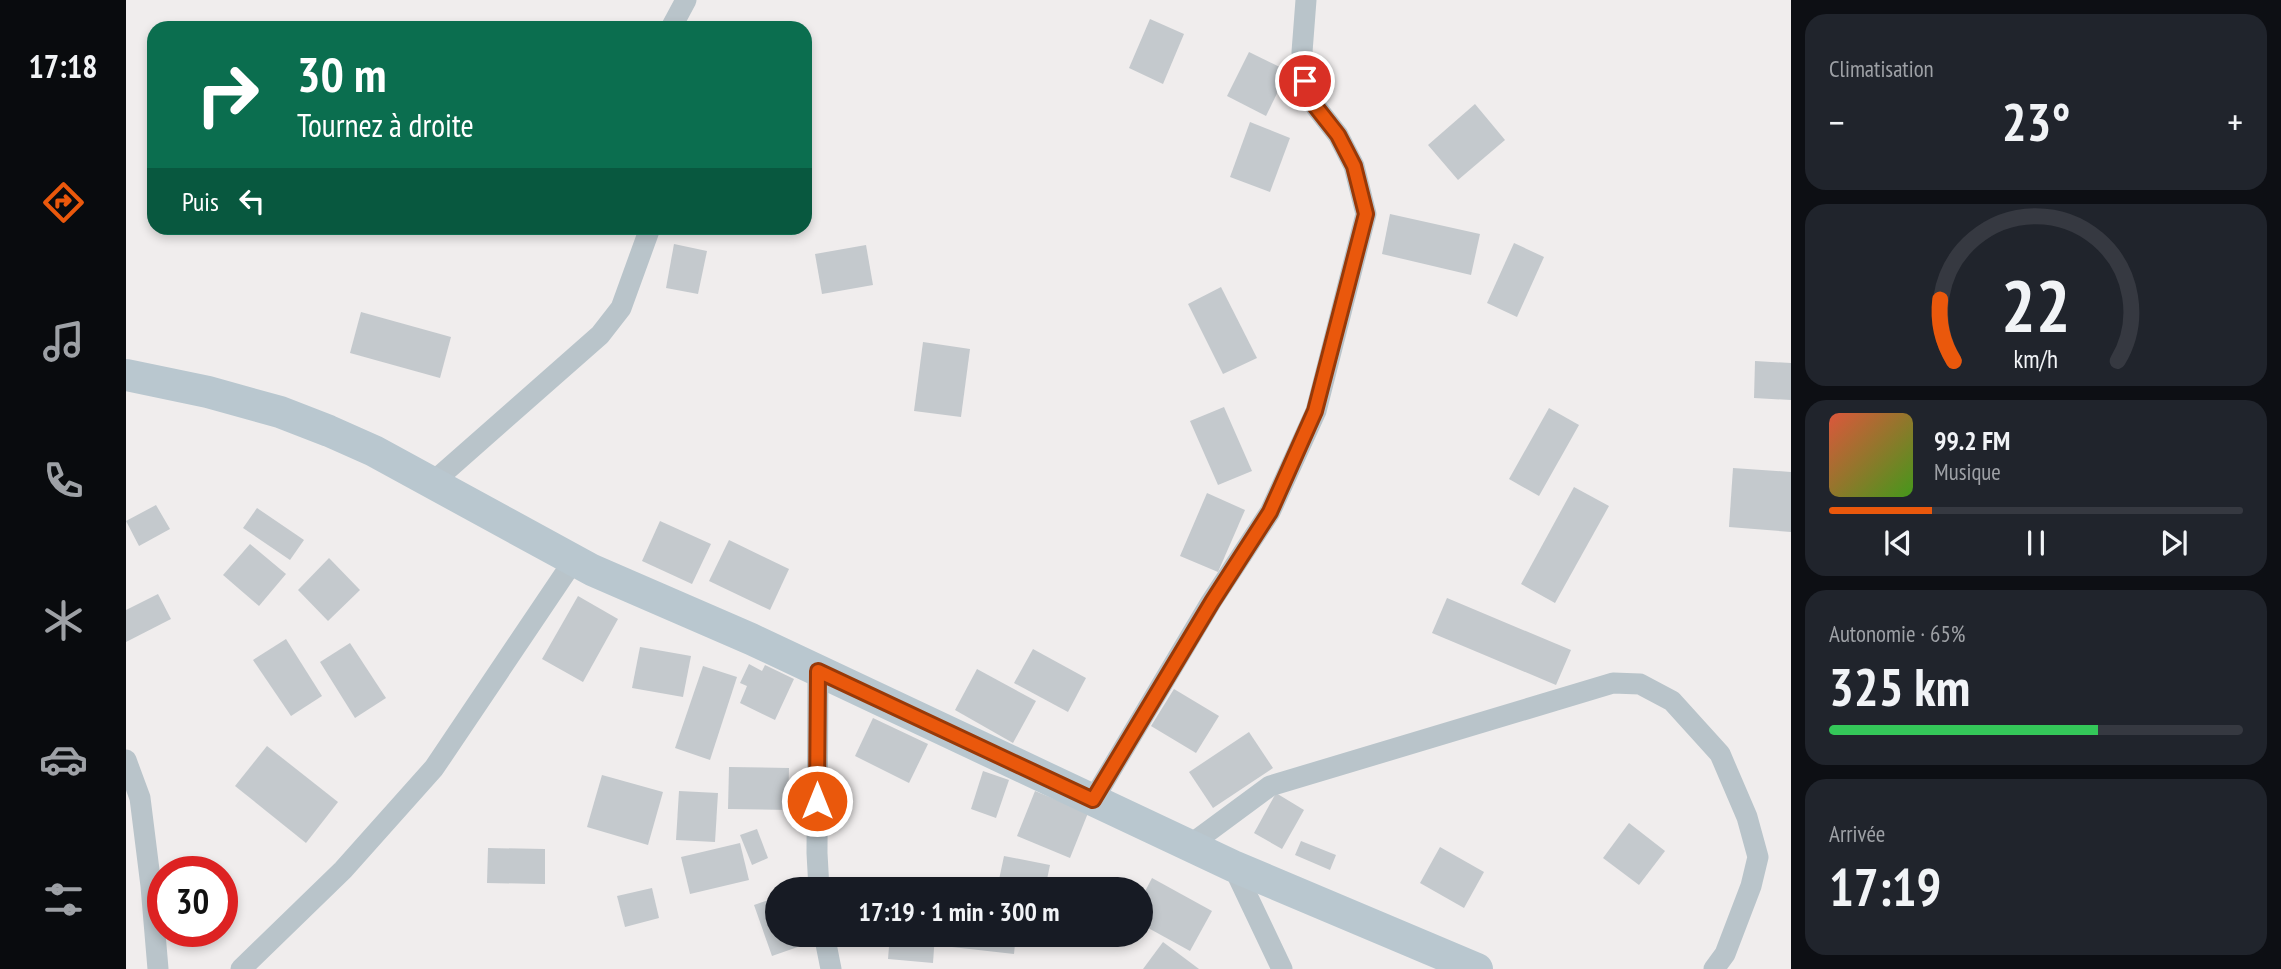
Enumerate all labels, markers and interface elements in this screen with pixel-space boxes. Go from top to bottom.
text: 30 m [297,42,386,106]
text: 17:18 [28,45,98,87]
icon: right [182,49,273,140]
pin [1275,51,1335,111]
text: Climatisation [1829,54,1934,83]
icon: arrive [1286,62,1324,100]
text: 23° [2002,88,2070,155]
text: − [1829,97,1845,146]
text: + [2227,97,2243,146]
text: Tournez à droite [297,104,474,146]
icon: directions [39,178,88,227]
icon: left [233,182,271,220]
text: Puis [182,185,219,218]
text: 22 [2001,257,2071,351]
icon: music [39,317,88,366]
text: km/h [2014,343,2058,375]
text: 99.2 FM [1934,424,2010,457]
icon: phone [39,456,88,505]
text: Musique [1934,457,2001,486]
icon: previous [1879,524,1917,562]
icon: pause [2017,524,2055,562]
icon: next [2155,524,2193,562]
icon: climate [39,596,88,645]
text: Autonomie · 65% [1829,619,1965,648]
text: 325 km [1829,653,1970,720]
icon: car [39,735,88,784]
position arrow [780,764,854,838]
text: Arrivée [1829,819,1885,848]
text: 17:19 [1829,853,1941,920]
speed limit sign: 30 [147,856,238,947]
icon: filters [39,875,88,924]
text: 17:19 · 1 min · 300 m [859,895,1059,928]

